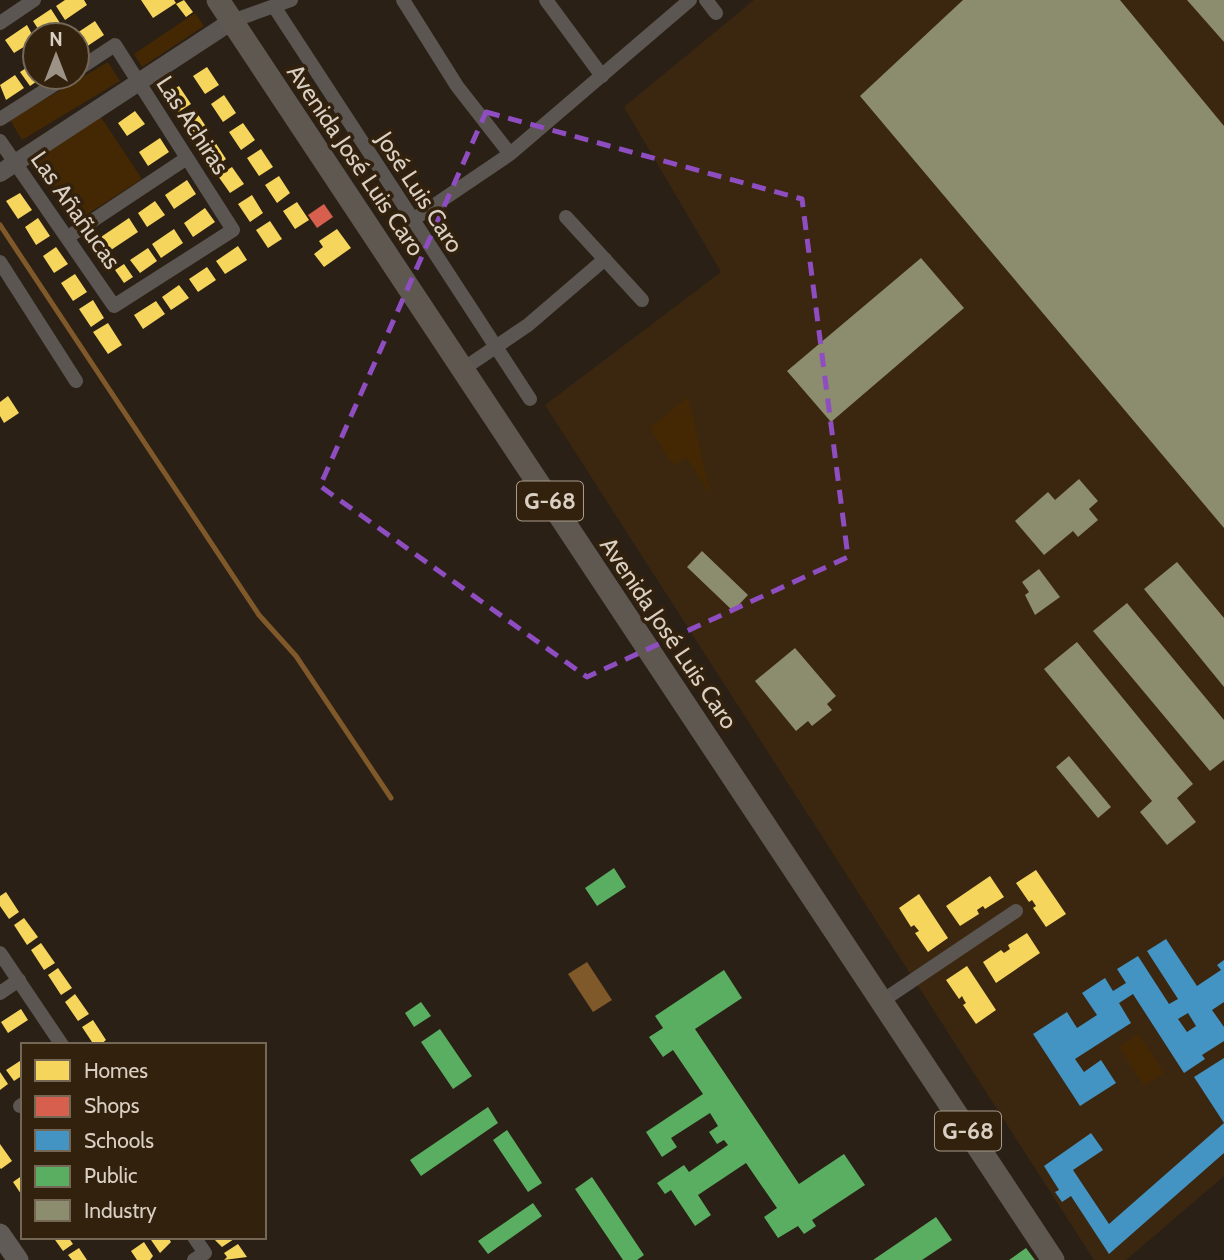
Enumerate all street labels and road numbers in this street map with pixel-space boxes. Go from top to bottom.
street label: Avenida José Luis Caro [281,59,431,261]
street label: Las Achiras [151,70,235,180]
street label: José Luis Caro [370,126,470,258]
street label: Las Añañucas [25,146,127,274]
road number: G-68 [517,481,583,520]
street label: Avenida José Luis Caro [594,532,744,734]
road number: G-68 [935,1112,1001,1150]

